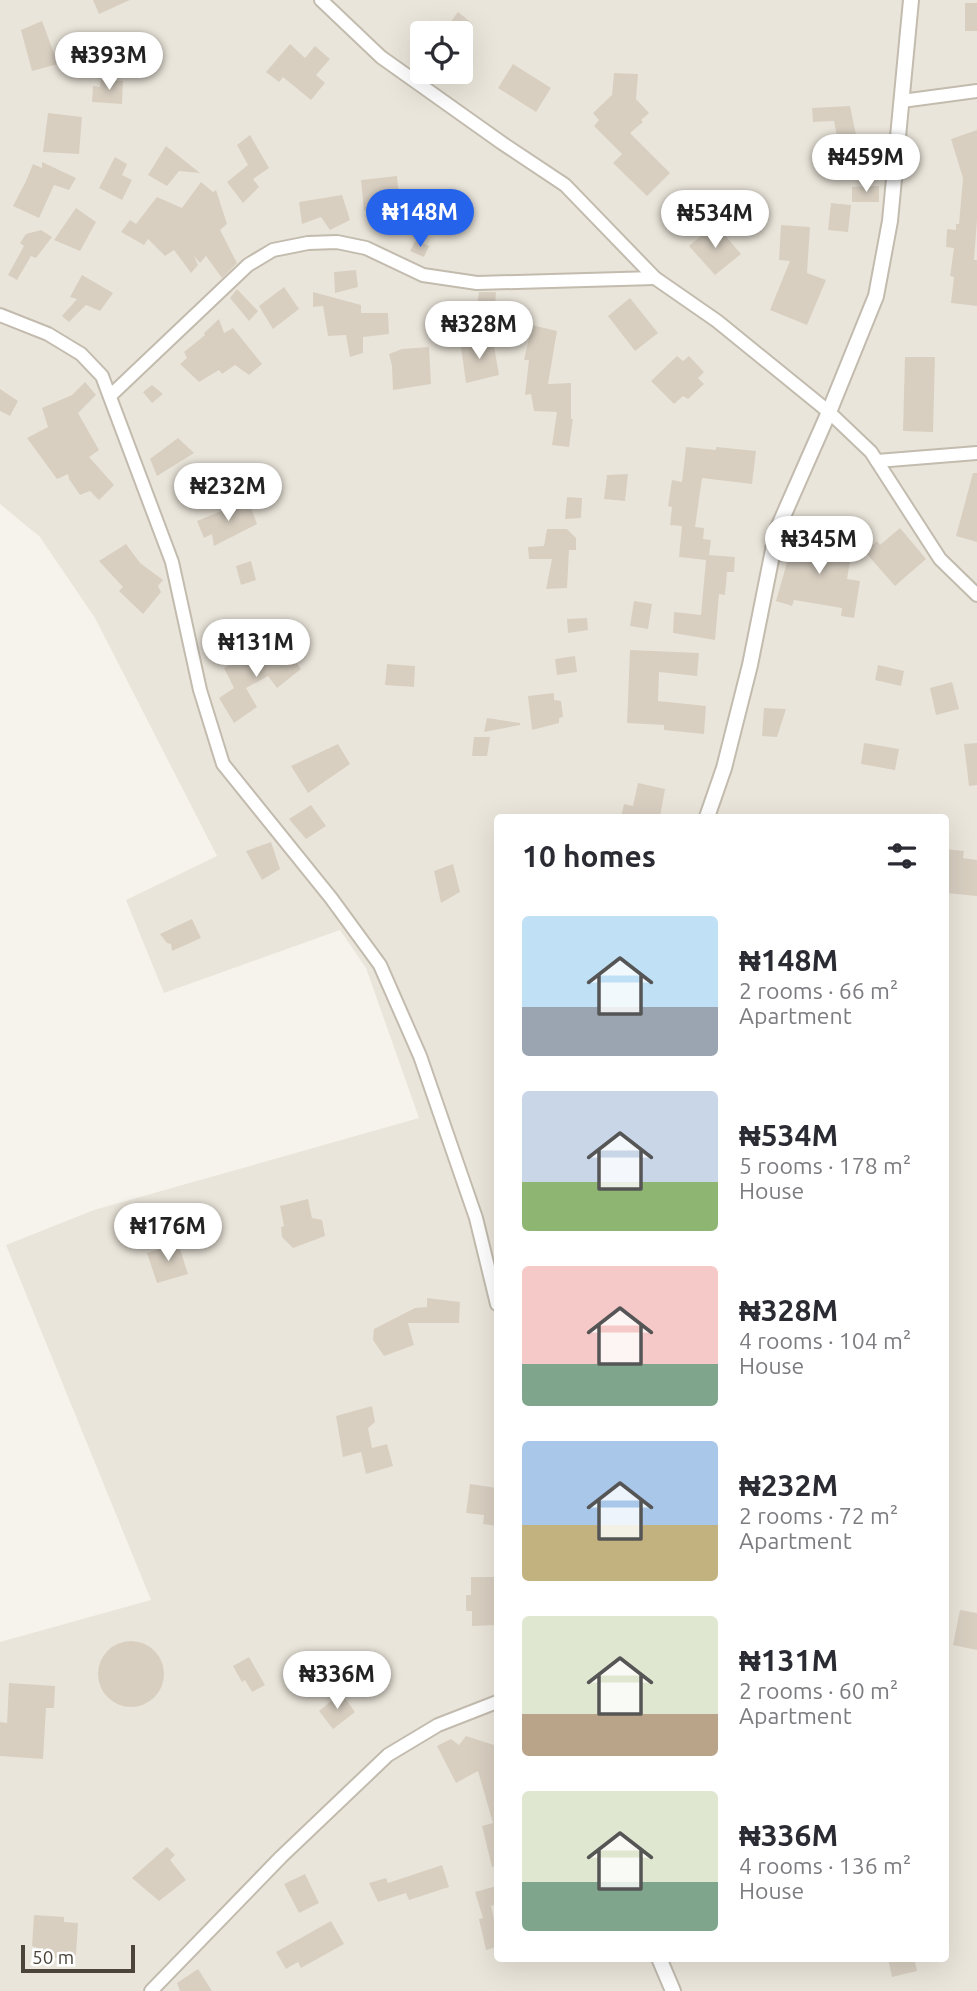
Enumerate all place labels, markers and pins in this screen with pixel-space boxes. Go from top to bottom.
pin: ₦393M [60,32,158,92]
pin: ₦459M [817,134,915,194]
pin: ₦148M [371,190,469,249]
pin: ₦534M [666,190,764,250]
pin: ₦328M [430,302,528,361]
pin: ₦232M [179,463,277,523]
pin: ₦345M [770,516,868,576]
pin: ₦131M [207,620,305,679]
pin: ₦176M [119,1204,217,1263]
pin: ₦336M [288,1652,386,1711]

